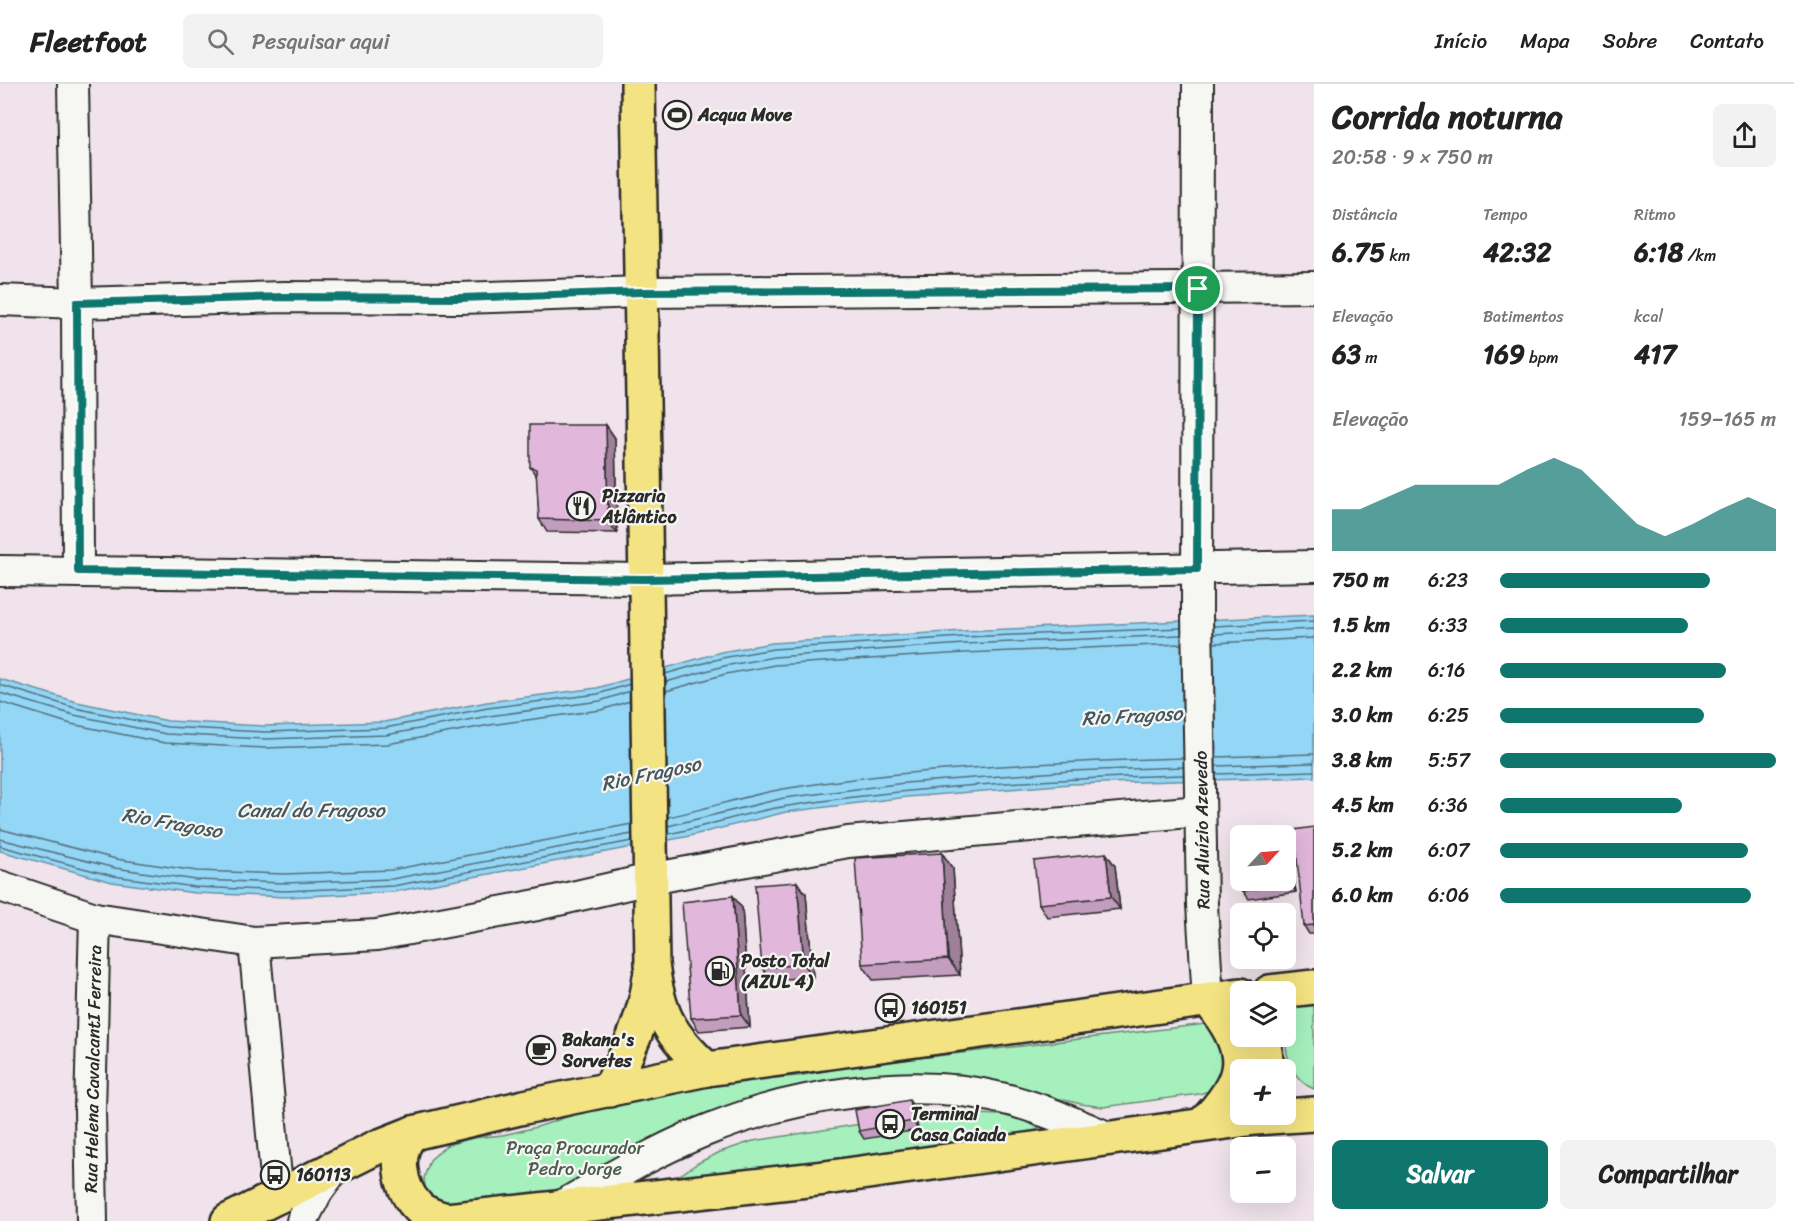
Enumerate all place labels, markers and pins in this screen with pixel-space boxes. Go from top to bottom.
sports icon: Acqua Move [661,99,693,131]
place label: Acqua Move [697,99,793,131]
pin [1172,263,1223,314]
place label: Pizzaria Atlântico [601,480,677,533]
restaurant icon: Pizzaria Atlântico [565,490,597,522]
place label: Posto Total (AZUL 4) [741,945,830,998]
fuel station icon: Posto Total (AZUL 4) [704,955,736,987]
bus stop icon: 160151 [874,992,906,1024]
place label: 160151 [911,992,967,1024]
place label: Bakana's Sorvetes [561,1024,634,1077]
cafe icon: Bakana's Sorvetes [525,1034,557,1066]
place label: Terminal Casa Caiada [910,1098,1007,1151]
bus stop icon: Terminal Casa Caiada [874,1108,906,1140]
bus stop icon: 160113 [259,1159,291,1191]
place label: 160113 [296,1159,351,1191]

